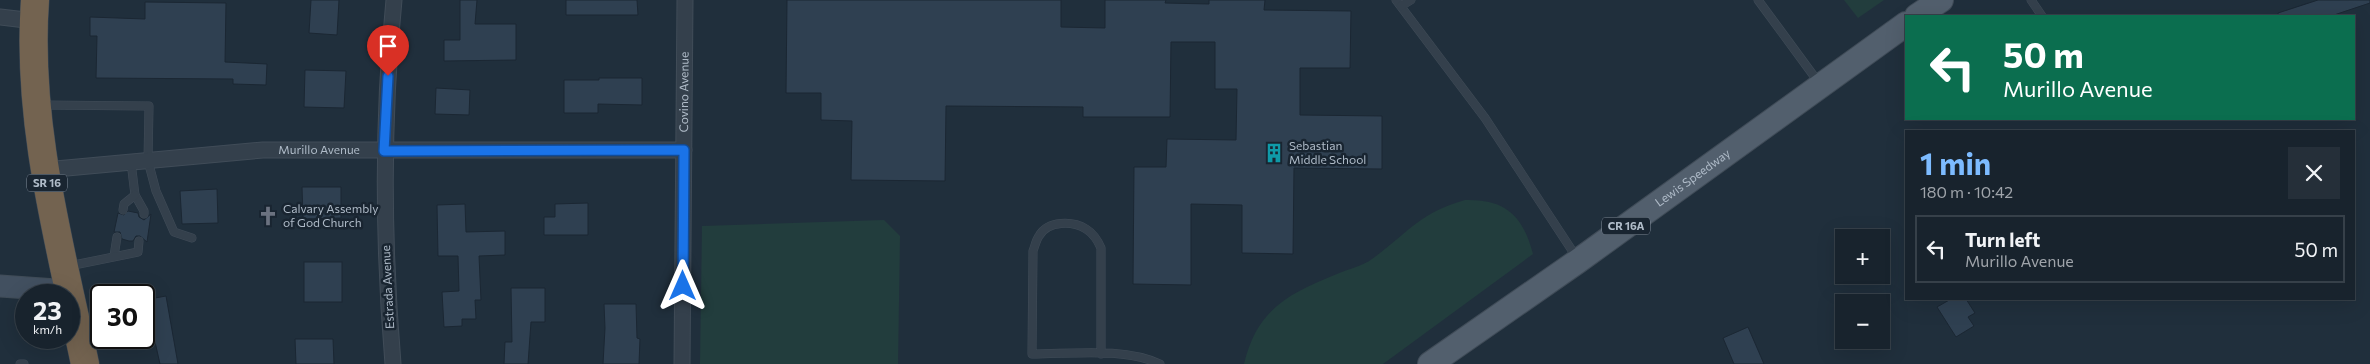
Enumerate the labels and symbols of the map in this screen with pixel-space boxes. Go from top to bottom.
pin [367,25,409,76]
street label: Covino Avenue [676,51,691,133]
place label: Sebastian Middle School [1289,138,1366,166]
street label: Murillo Avenue [278,142,360,156]
building icon: Sebastian Middle School [1263,142,1285,164]
street label: Lewis Speedway [1652,145,1733,209]
road number: SR 16 [27,174,67,192]
place label: Calvary Assembly of God Church [283,201,379,229]
church icon: Calvary Assembly of God Church [257,205,279,227]
road number: CR 16A [1602,218,1650,235]
street label: Estrada Avenue [378,245,396,329]
position arrow [656,259,708,311]
speed limit sign: 30 [90,284,155,349]

